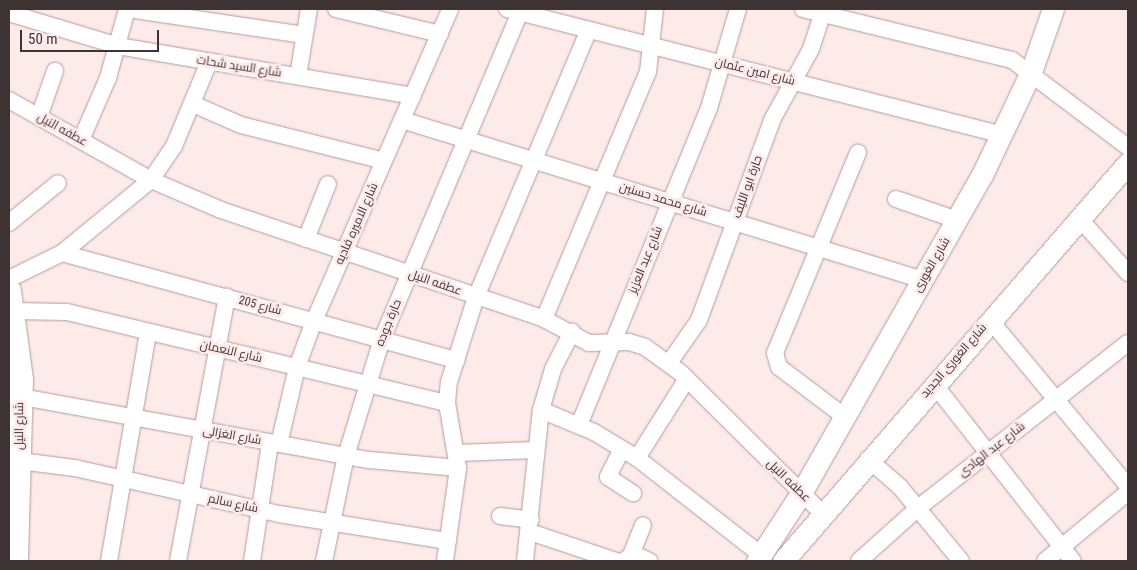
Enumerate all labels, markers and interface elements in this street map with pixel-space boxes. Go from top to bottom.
scale bar [22,20,161,52]
text: 50 m [28,30,58,48]
street label: شارع السيد شحات [196,53,282,81]
street label: شارع امين عثمان [714,55,796,89]
street label: عطفه النيل [34,110,90,150]
street label: حارة ابو الليف [730,154,766,220]
street label: شارع محمد حسنين [618,180,708,220]
street label: شارع الاميره فاديه [332,181,382,267]
street label: شارع عبد العزيز [626,224,666,296]
street label: شارع الغورى [911,235,953,295]
street label: عطفه النيل [406,267,464,299]
street label: شارع 205 [237,293,283,319]
street label: حارة جوده [373,297,405,349]
street label: شارع الغورى الجديد [918,321,990,401]
street label: شارع النعمان [199,338,263,366]
street label: شارع النيل [13,402,27,450]
street label: شارع عبد الهادى [956,420,1028,480]
street label: شارع الغزالى [202,424,262,448]
street label: عطفه النيل [763,457,813,505]
street label: شارع سالم [207,492,259,516]

